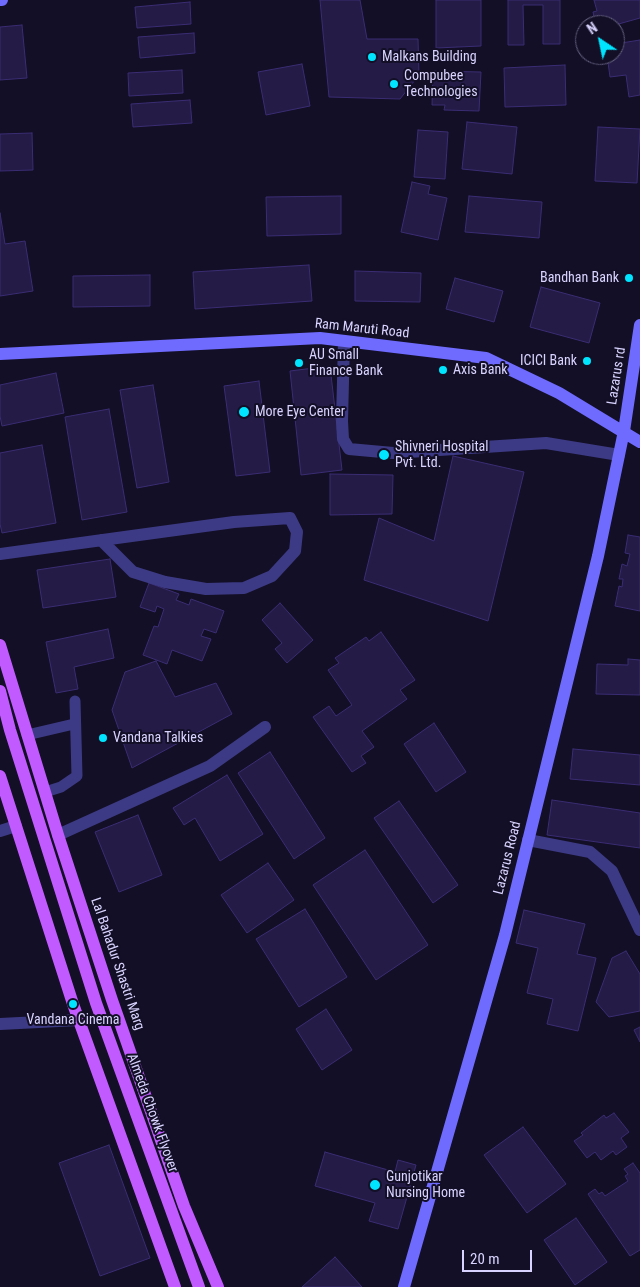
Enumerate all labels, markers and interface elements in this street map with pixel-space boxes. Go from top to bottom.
north arrow [575,15,625,65]
text: N [584,19,600,37]
place label: Malkans Building [382,49,477,65]
marker: Malkans Building [366,51,378,63]
place label: Compubee Technologies [404,68,478,100]
marker: Compubee Technologies [388,78,400,90]
place label: Bandhan Bank [540,270,619,286]
marker: Bandhan Bank [623,272,635,284]
street label: Ram Maruti Road [314,316,410,342]
street label: Lazarus rd [604,346,630,406]
place label: AU Small Finance Bank [309,347,383,380]
place label: ICICI Bank [520,353,577,369]
marker: ICICI Bank [581,355,593,367]
marker: AU Small Finance Bank [293,357,305,369]
place label: Axis Bank [453,362,507,378]
marker: Axis Bank [437,364,449,376]
place label: More Eye Center [255,404,345,420]
marker: More Eye Center [237,405,251,419]
place label: Shivneri Hospital Pvt. Ltd. [395,439,489,472]
marker: Shivneri Hospital Pvt. Ltd. [377,448,391,462]
place label: Vandana Talkies [113,730,203,746]
marker: Vandana Talkies [97,732,109,744]
street label: Lazarus Road [491,820,525,896]
street label: Lal Bahadur Shastri Marg [86,896,148,1032]
marker: Vandana Cinema [67,998,79,1010]
place label: Vandana Cinema [26,1012,120,1028]
street label: Almeda Chowk Flyover [123,1051,181,1175]
place label: Gunjotikar Nursing Home [386,1169,465,1202]
marker: Gunjotikar Nursing Home [368,1178,382,1192]
scale bar [465,1240,535,1272]
text: 20 m [470,1250,500,1268]

